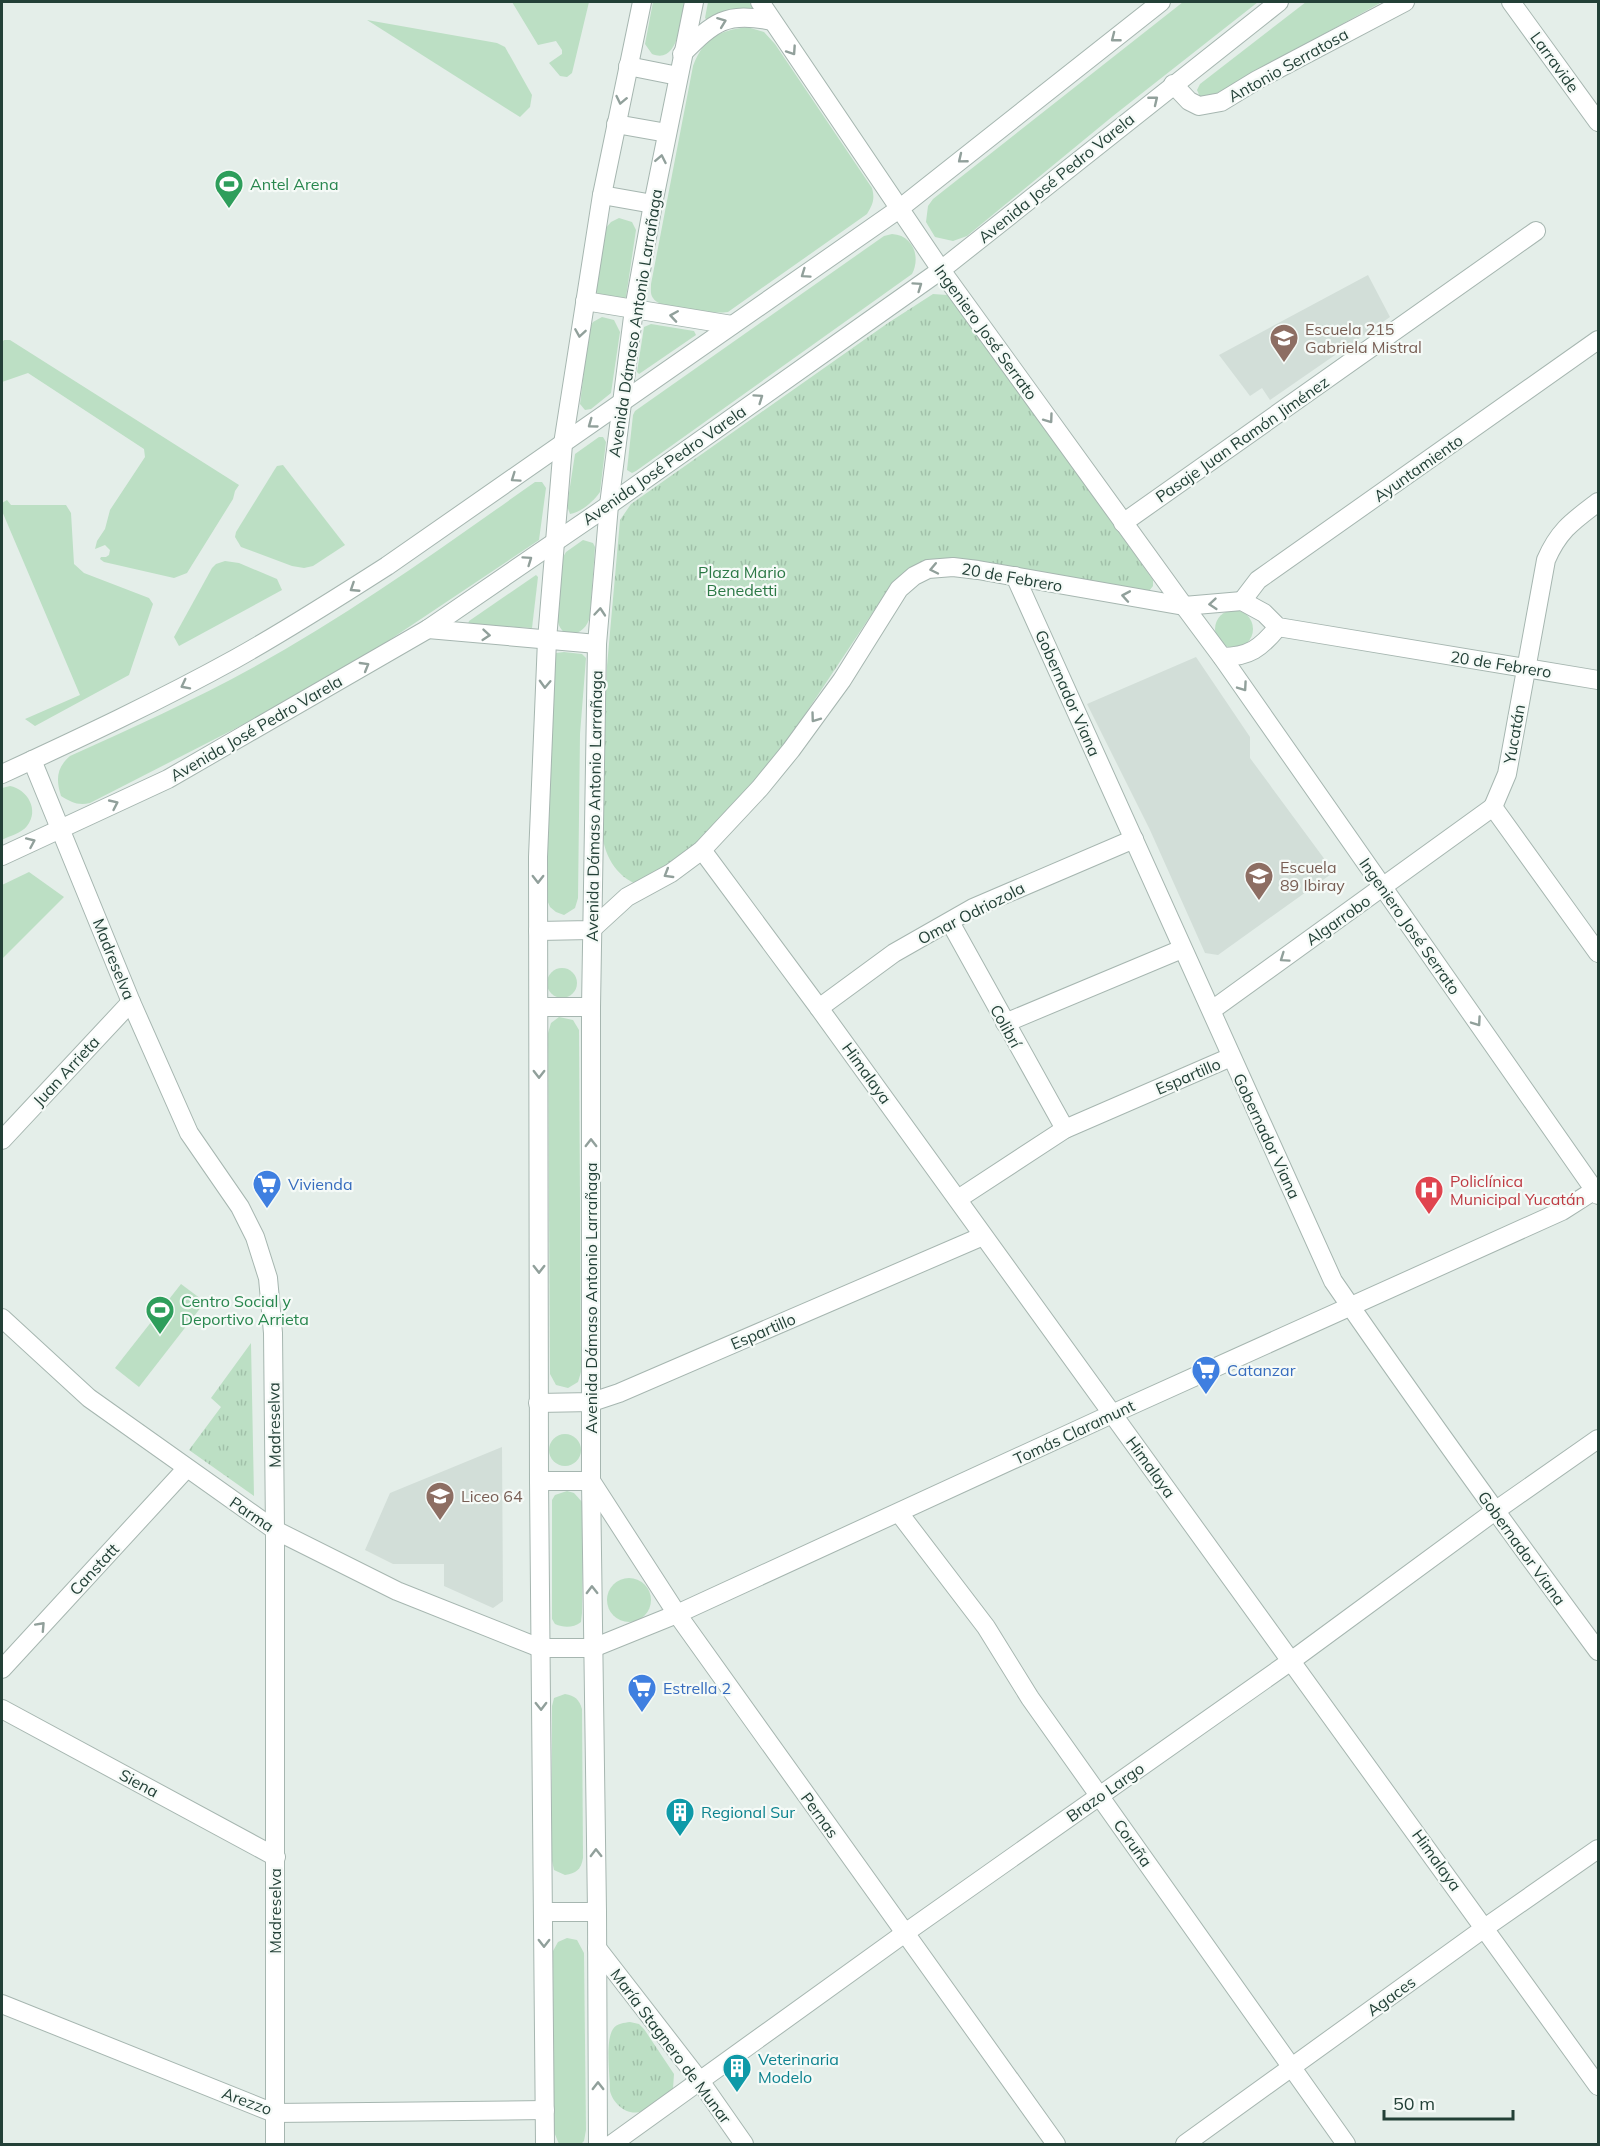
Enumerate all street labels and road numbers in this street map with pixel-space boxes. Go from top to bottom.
street label: Antonio Serratosa [1224,24,1352,106]
street label: Larravide [1526,28,1584,96]
street label: Avenida José Pedro Varela [974,109,1138,247]
street label: Avenida Dámaso Antonio Larrañaga [604,187,666,459]
street label: Ingeniero José Serrato [930,260,1042,404]
street label: Pasaje Juan Ramón Jiménez [1151,371,1333,507]
street label: Avenida José Pedro Varela [578,401,750,529]
street label: Ayuntamiento [1370,430,1466,506]
street label: 20 de Febrero [960,558,1064,596]
street label: Gobernador Viana [1031,627,1105,759]
street label: 20 de Febrero [1449,646,1553,682]
street label: Avenida Dámaso Antonio Larrañaga [582,670,606,942]
street label: Avenida José Pedro Varela [166,671,346,785]
street label: Yucatán [1499,703,1529,766]
street label: Ingeniero José Serrato [1355,854,1465,998]
street label: Omar Odriozola [914,877,1028,949]
street label: Algarrobo [1302,891,1374,949]
street label: Madreselva [89,916,139,1002]
street label: Colibrí [986,1001,1027,1052]
street label: Juan Arrieta [28,1032,104,1110]
street label: Himalaya [838,1038,896,1108]
street label: Espartillo [1152,1053,1224,1099]
street label: Gobernador Viana [1229,1070,1305,1202]
street label: Avenida Dámaso Antonio Larrañaga [581,1162,601,1434]
street label: Espartillo [727,1308,799,1354]
street label: Madreselva [263,1382,285,1468]
street label: Tomás Claramunt [1010,1395,1138,1469]
street label: Himalaya [1122,1432,1180,1502]
street label: Gobernador Viana [1474,1487,1570,1609]
street label: Parma [226,1492,278,1536]
street label: Canstatt [65,1539,123,1599]
street label: Brazo Largo [1062,1758,1148,1826]
street label: Siena [116,1764,162,1802]
street label: Pernas [797,1788,843,1842]
street label: Coruña [1109,1815,1157,1871]
street label: Himalaya [1408,1825,1466,1895]
street label: Madreselva [265,1868,285,1954]
street label: María Stagnero de Munar [606,1965,736,2128]
street label: Agaces [1363,1972,1419,2020]
street label: Arezzo [219,2083,275,2119]

